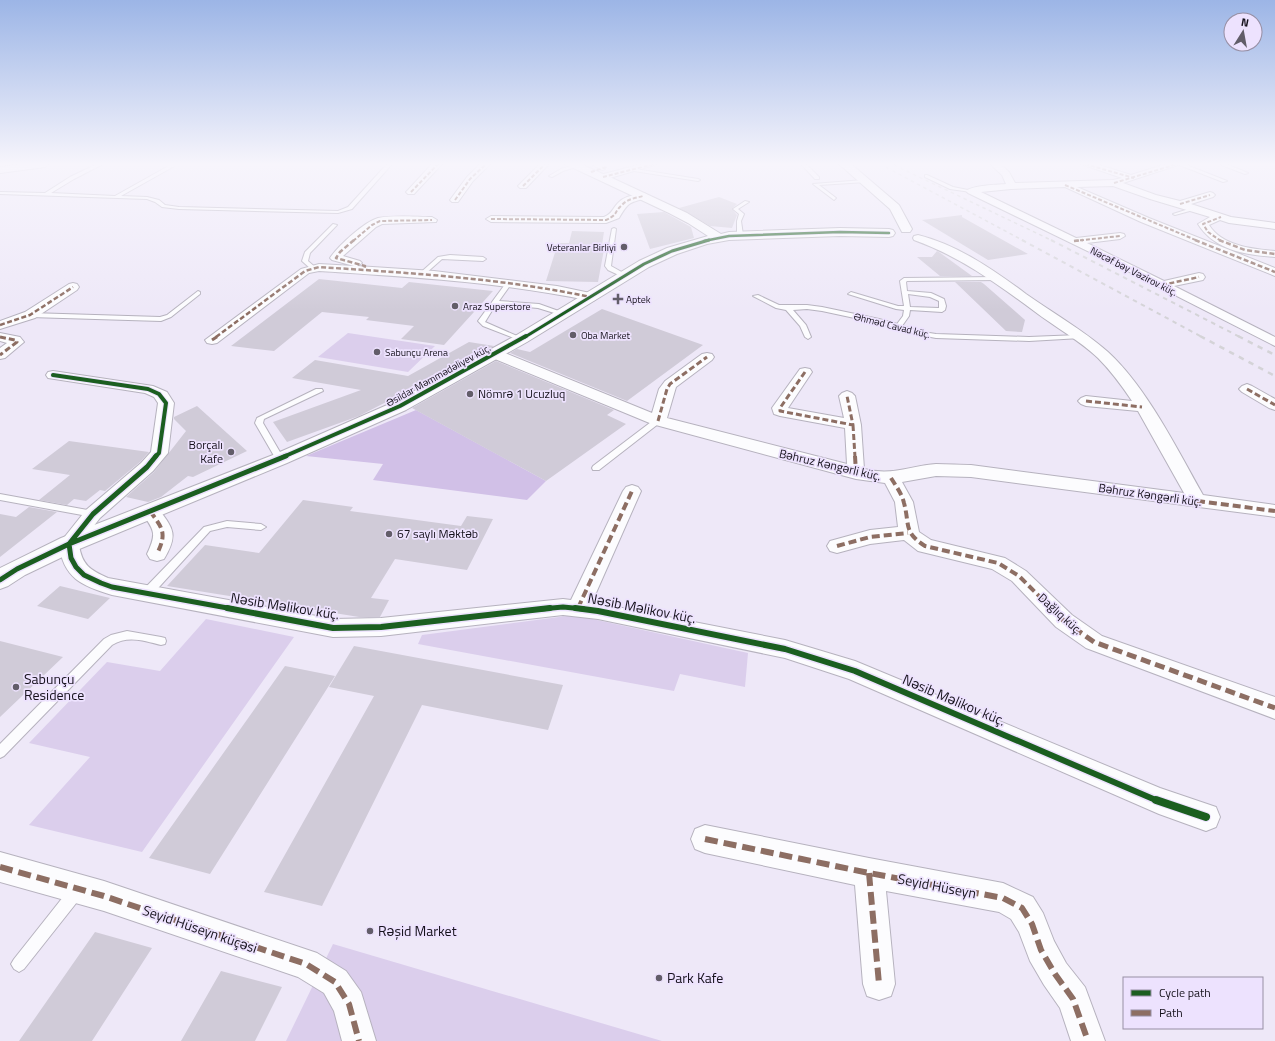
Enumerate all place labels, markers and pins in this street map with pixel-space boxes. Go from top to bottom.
place label: Veteranlar Birliyi [547,240,616,255]
marker: Veteranlar Birliyi [619,242,629,252]
place label: Aptek [626,292,651,307]
marker: Aptek [613,294,623,304]
place label: Araz Superstore [463,299,531,314]
marker: Araz Superstore [450,301,460,311]
place label: Oba Market [581,328,631,343]
marker: Oba Market [568,330,578,340]
place label: Sabunçu Arena [385,345,448,360]
marker: Sabunçu Arena [372,347,382,357]
place label: Nömrə 1 Ucuzluq [478,384,565,403]
marker: Nömrə 1 Ucuzluq [465,389,475,399]
place label: Borçalı Kafe [189,435,223,468]
marker: Borçalı Kafe [226,447,236,457]
place label: 67 saylı Məktəb [397,524,478,543]
marker: 67 saylı Məktəb [384,529,394,539]
place label: Sabunçu Residence [24,668,84,705]
marker: Sabunçu Residence [11,682,21,692]
place label: Rəşid Market [378,920,457,941]
marker: Rəşid Market [365,926,375,936]
place label: Park Kafe [667,967,723,988]
marker: Park Kafe [654,973,664,983]

